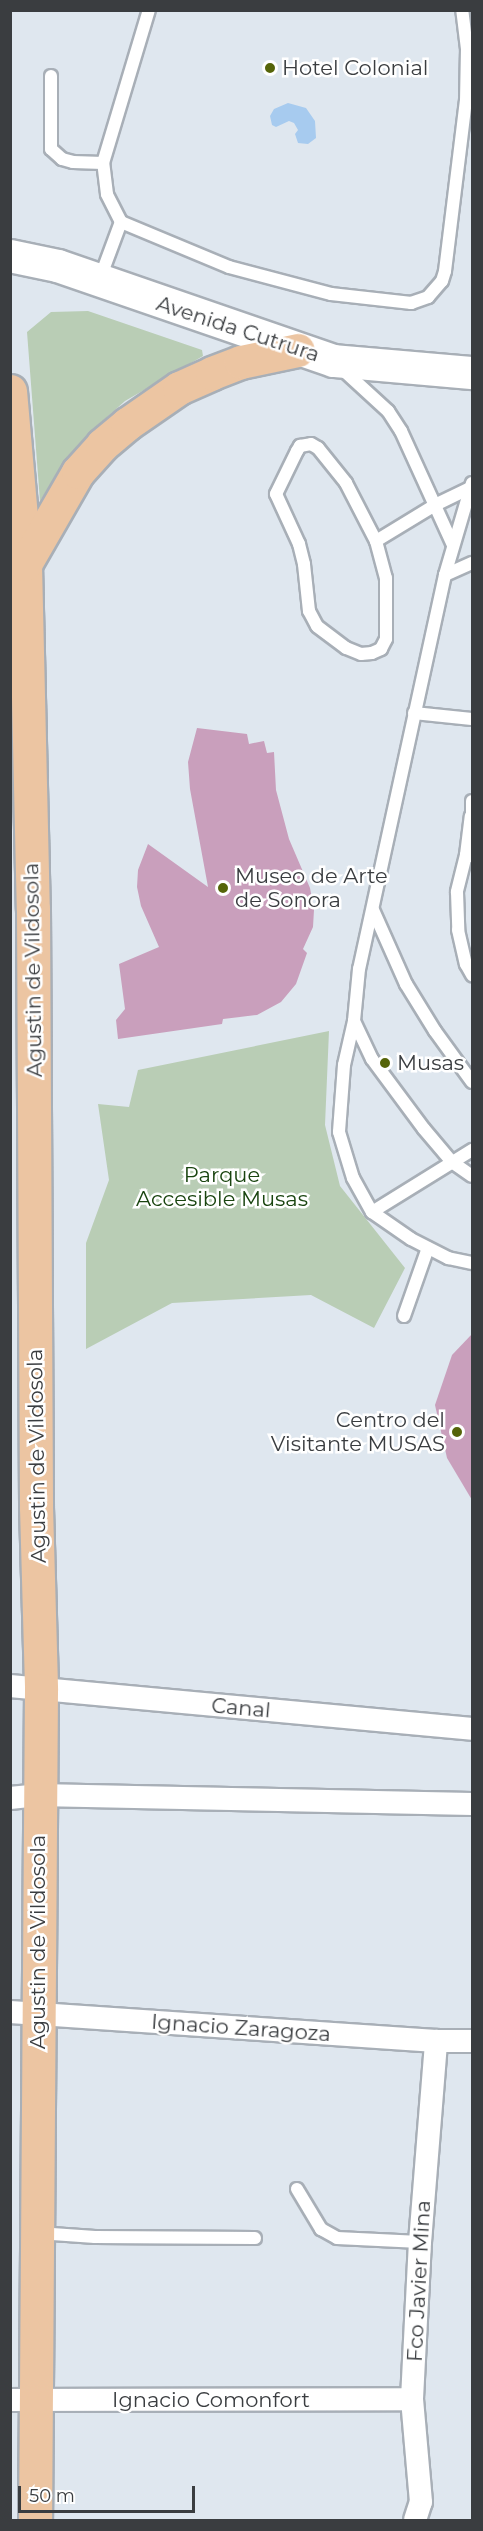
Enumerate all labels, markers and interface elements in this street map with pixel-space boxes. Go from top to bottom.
place label: Hotel Colonial [282,55,428,81]
marker: Hotel Colonial [263,61,277,75]
street label: Avenida Cutrura [153,291,323,367]
street label: Agustin de Vildosola [19,863,47,1077]
place label: Museo de Arte de Sonora [235,863,388,913]
marker: Museo de Arte de Sonora [216,881,230,895]
place label: Musas [397,1050,464,1076]
marker: Musas [378,1056,392,1070]
park label: Parque Accesible Musas [136,1162,308,1212]
street label: Agustin de Vildosola [23,1349,51,1563]
place label: Centro del Visitante MUSAS [271,1407,445,1457]
marker: Centro del Visitante MUSAS [450,1425,464,1439]
street label: Canal [210,1693,272,1723]
street label: Agustin de Vildosola [25,1835,51,2049]
street label: Ignacio Zaragoza [150,2009,332,2047]
street label: Fco Javier Mina [402,2200,436,2362]
street label: Ignacio Comonfort [112,2387,310,2413]
scale bar [21,2474,198,2512]
text: 50 m [29,2485,75,2507]

